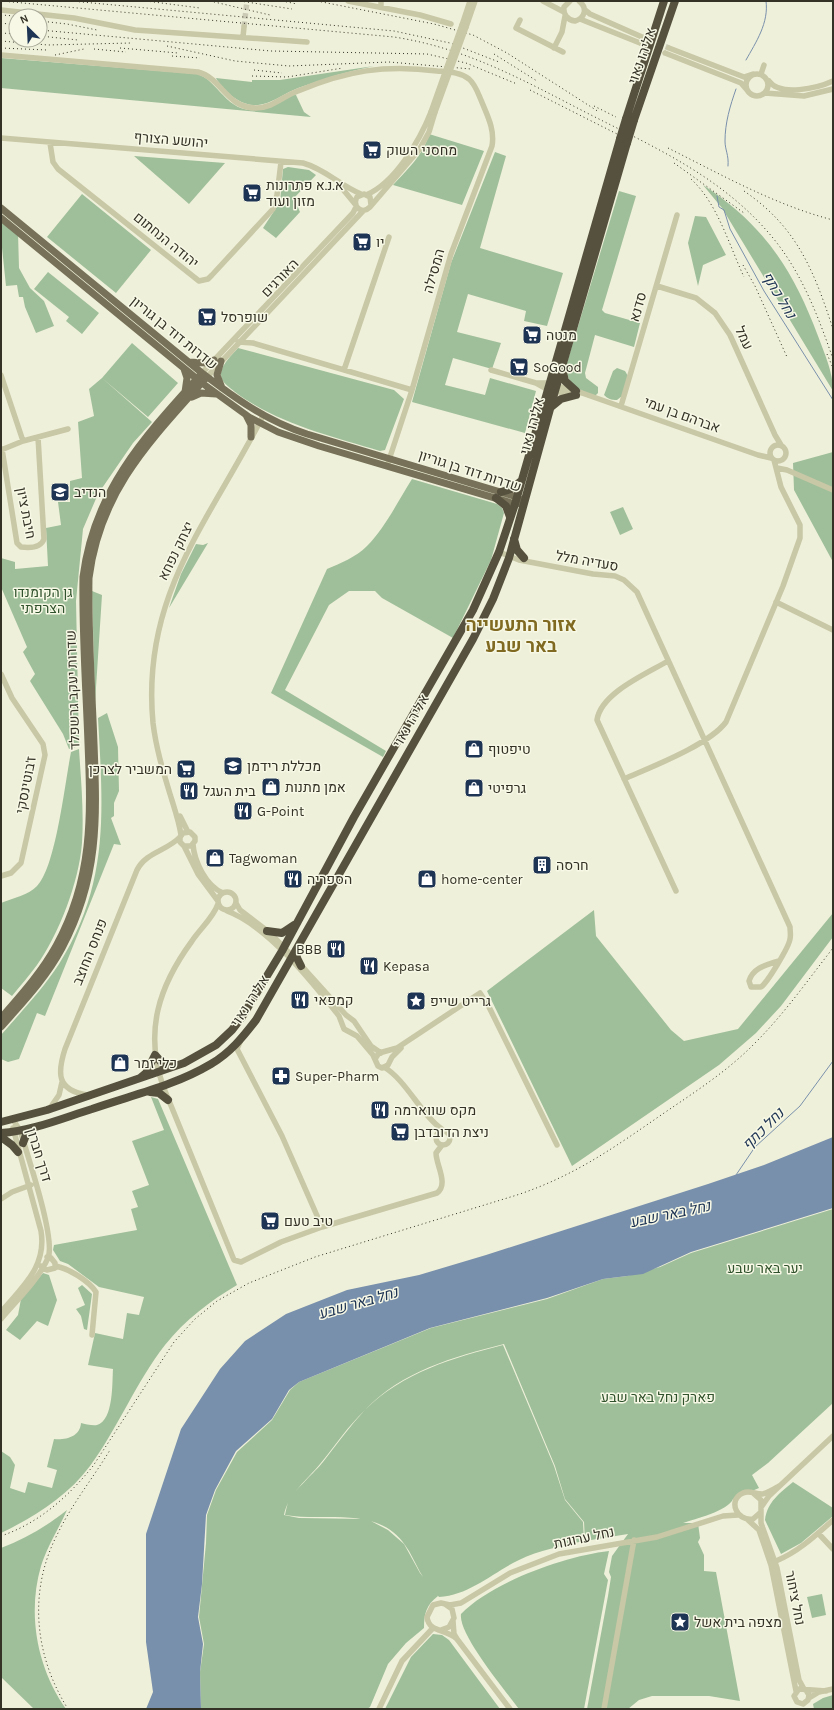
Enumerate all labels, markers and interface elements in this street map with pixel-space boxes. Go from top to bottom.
north arrow [8,8,48,48]
text: N [18,12,30,27]
street label: אליהו נאוי [624,26,660,86]
street label: יהושע הצורף [133,128,209,152]
supermarket icon: מחסני השוק [361,139,383,161]
place label: מחסני השוק [386,142,457,159]
place label: א.נ.א פתרונות מזון ועוד [266,177,344,210]
supermarket icon: א.נ.א פתרונות מזון ועוד [241,182,263,204]
street label: יהודה הנחתום [130,209,202,271]
supermarket icon: יו [351,231,373,253]
place label: יו [376,234,384,251]
street label: המסילה [420,247,448,295]
street label: האורגים [258,255,302,301]
water label: נחל כתף [758,268,801,323]
street label: סדנא [626,290,650,324]
street label: שדרות דוד בן גוריון [127,293,221,373]
supermarket icon: שופרסל [196,306,218,328]
place label: שופרסל [221,309,268,326]
street label: עמל [731,323,757,353]
supermarket icon: מנטה [521,324,543,346]
place label: מנטה [546,327,577,344]
supermarket icon: SoGood [508,356,530,378]
place label: SoGood [533,359,582,376]
street label: אברהם בן עמי [642,393,722,437]
street label: אליהו נאוי [516,396,548,456]
street label: שדרות דוד בן גוריון [416,446,524,496]
school or university icon: הנדיב [49,481,71,503]
place label: הנדיב [74,484,106,501]
street label: חיבת ציון [13,486,39,540]
street label: יצחק נפחא [154,519,198,583]
street label: סעדיה מלל [554,547,620,575]
park label: גן הקומנדו הצרפתי [13,584,73,617]
district label: אזור התעשייה באר שבע [465,614,577,657]
street label: שדרות יעקב גרשפלד [62,630,84,750]
street label: אליהו נאוי [389,691,433,751]
shop icon: טיפטוף [463,738,485,760]
place label: טיפטוף [488,741,531,758]
street label: ז'בוטינסקי [12,755,40,815]
school or university icon: מכללת רידמן [222,755,244,777]
supermarket icon: המשביר לצרכן [175,758,197,780]
place label: מכללת רידמן [247,758,321,775]
place label: המשביר לצרכן [89,761,172,778]
shop icon: אמן מתנות [260,776,282,798]
shop icon: גרפיטי [463,777,485,799]
place label: אמן מתנות [285,779,346,796]
restaurant icon: בית העגל [178,780,200,802]
place label: גרפיטי [488,780,526,797]
place label: בית העגל [203,783,256,800]
restaurant icon: G-Point [232,800,254,822]
place label: G-Point [257,803,304,820]
shop icon: Tagwoman [204,847,226,869]
place label: Tagwoman [229,850,297,867]
building icon: חרסה [531,854,553,876]
place label: חרסה [556,857,589,874]
restaurant icon: הספריה [282,868,304,890]
shop icon: home-center [416,868,438,890]
place label: הספריה [307,871,352,888]
place label: home-center [441,871,524,888]
street label: פנחס החוצב [69,916,111,988]
restaurant icon: BBB [325,938,347,960]
place label: BBB [296,941,322,958]
restaurant icon: Kepasa [358,955,380,977]
place label: Kepasa [383,958,430,975]
street label: אליהו נאוי [227,972,273,1030]
restaurant icon: קמפאי [289,989,311,1011]
place icon: גרייט שייפ [405,990,427,1012]
place label: קמפאי [314,992,354,1009]
place label: גרייט שייפ [430,993,491,1010]
shop icon: כלי זמר [109,1052,131,1074]
place label: כלי זמר [134,1055,177,1072]
pharmacy icon: Super-Pharm [270,1065,292,1087]
place label: Super-Pharm [295,1068,379,1085]
restaurant icon: מקס שווארמה [369,1099,391,1121]
place label: מקס שווארמה [394,1102,476,1119]
water label: נחל כתף [738,1103,789,1154]
supermarket icon: ניצת הדובדבן [389,1121,411,1143]
place label: ניצת הדובדבן [414,1124,489,1141]
street label: דרך חברון [23,1126,55,1184]
water label: נחל באר שבע [628,1196,714,1231]
supermarket icon: טיב טעם [259,1210,281,1232]
place label: טיב טעם [284,1213,333,1230]
park label: יער באר שבע [727,1260,803,1277]
water label: נחל באר שבע [316,1283,401,1323]
park label: פארק נחל באר שבע [601,1389,715,1406]
street label: נחל ערוגות [552,1523,616,1553]
street label: נחל ציחור [781,1569,809,1627]
place icon: מצפה בית אשל [669,1611,691,1633]
place label: מצפה בית אשל [694,1614,782,1631]

